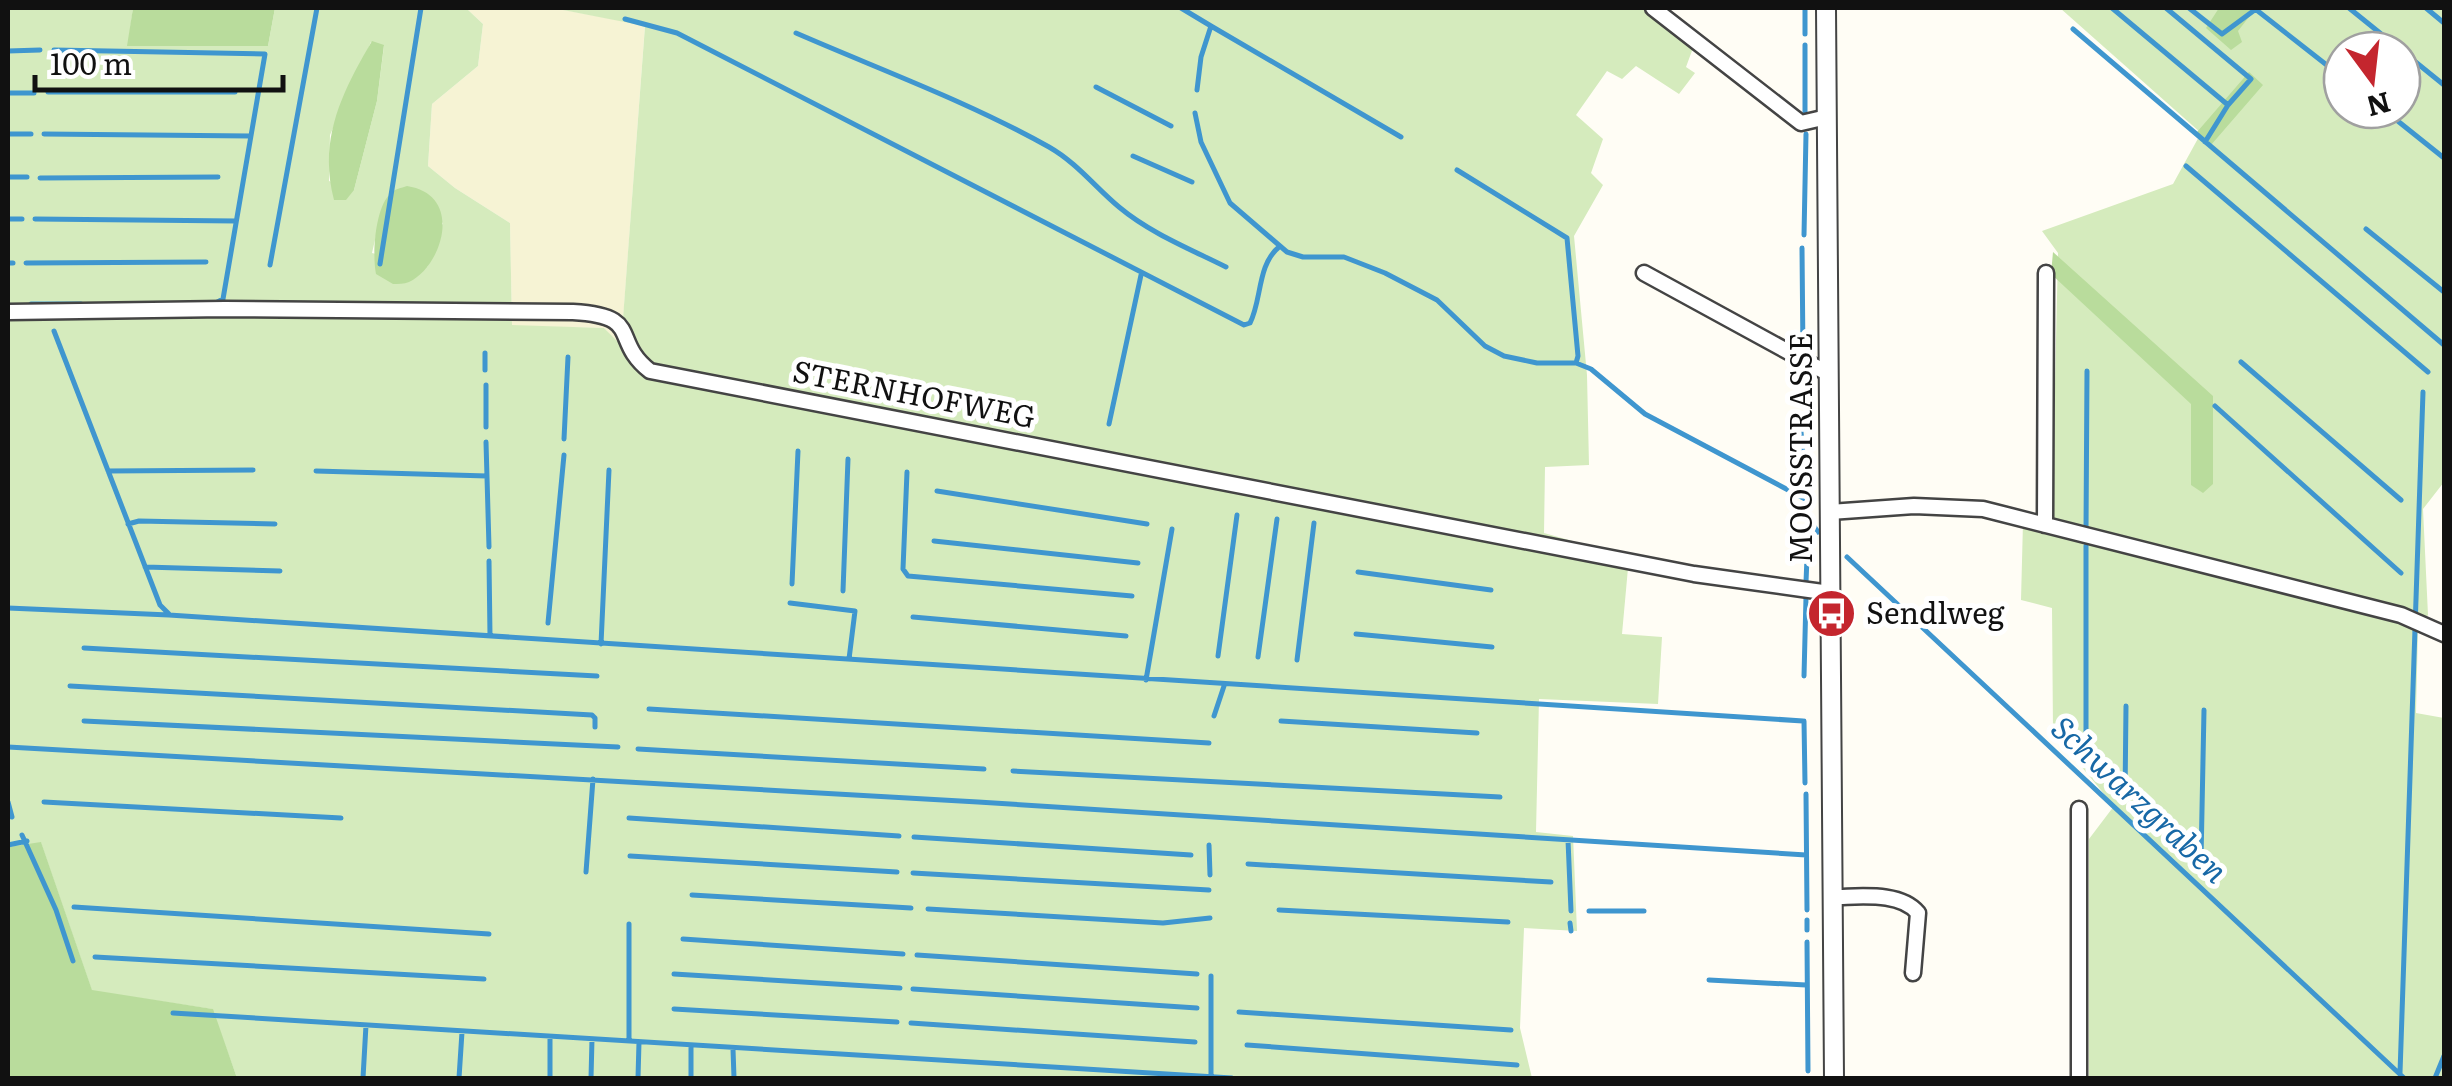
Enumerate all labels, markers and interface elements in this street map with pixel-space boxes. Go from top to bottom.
scale bar [35,30,282,92]
north arrow [2322,30,2422,130]
text: 100 m [50,40,132,84]
text: N [2362,83,2396,129]
street label: MOOSSTRASSE [1777,332,1821,564]
street label: STERNHOFWEG [790,347,1040,437]
bus stop icon: Sendlweg [1805,588,1857,640]
place label: Sendlweg [1866,589,2005,633]
water label: Schwarzgraben [2042,703,2240,892]

